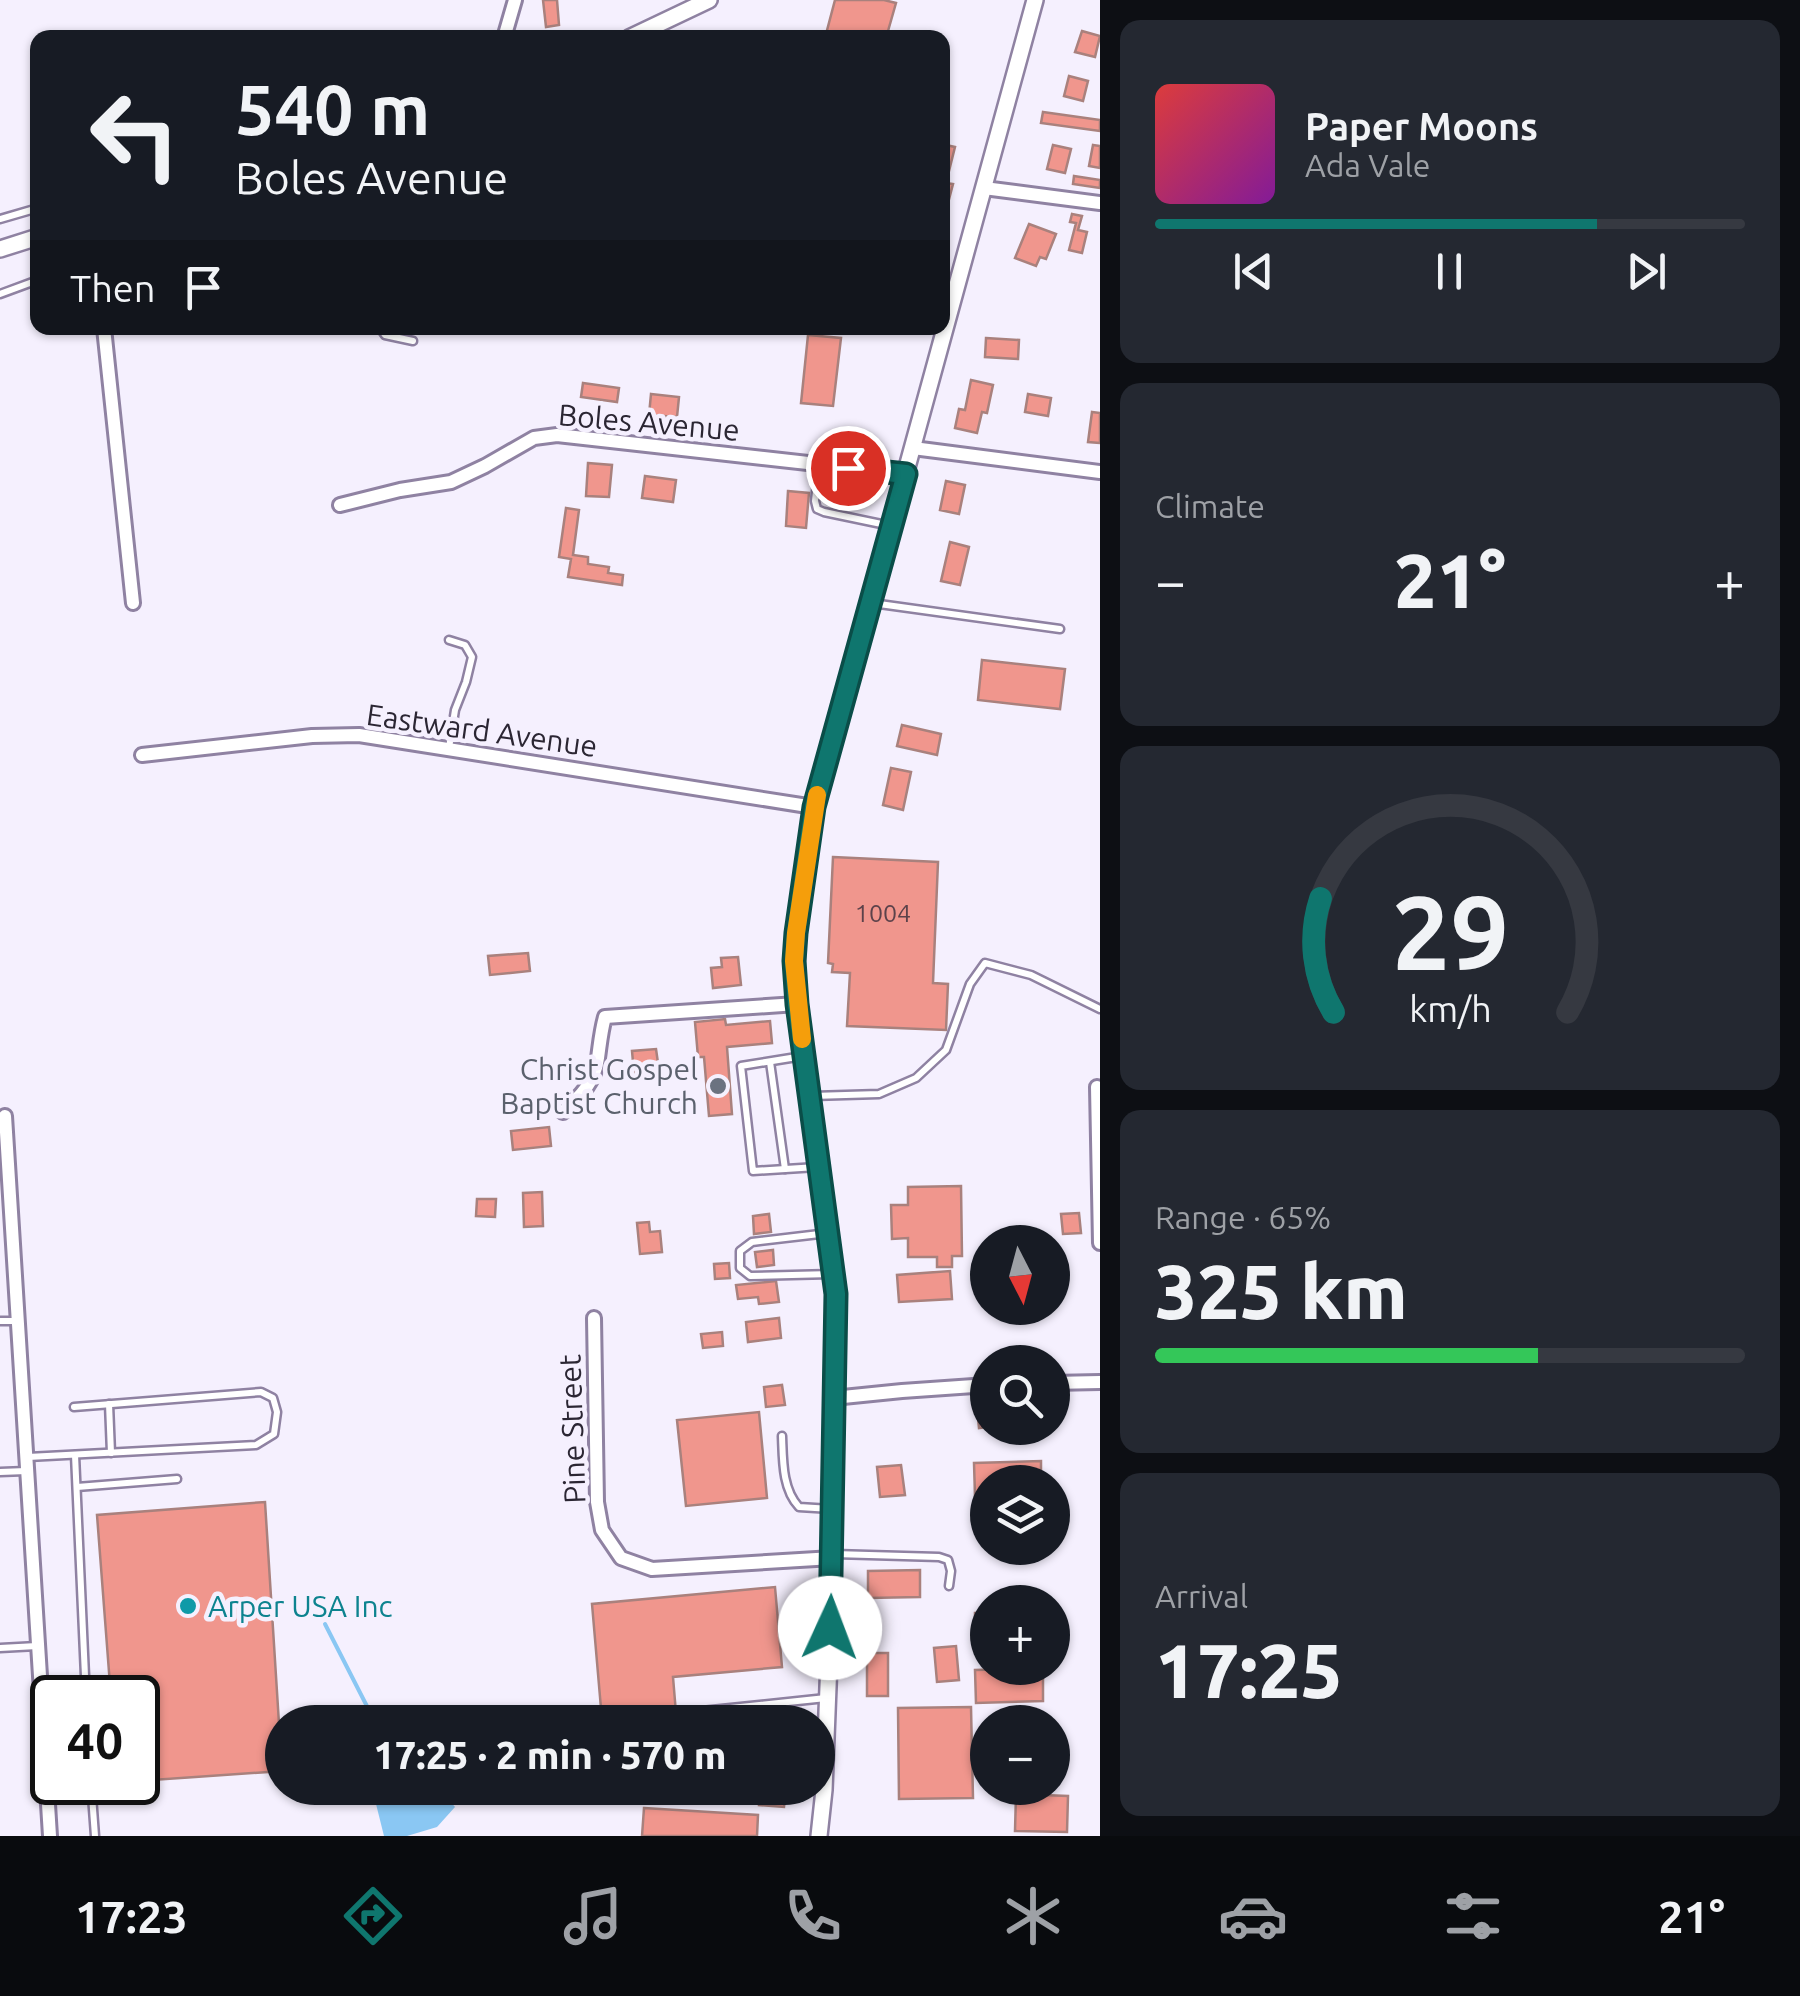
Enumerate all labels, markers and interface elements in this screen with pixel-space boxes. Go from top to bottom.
icon: left [70,70,200,200]
text: 540 m [235,70,430,148]
text: Paper Moons [1305,105,1538,147]
text: Ada Vale [1305,147,1431,183]
text: Boles Avenue [235,152,508,203]
icon: previous [1226,244,1281,299]
icon: pause [1422,244,1477,299]
icon: next [1619,244,1674,299]
icon: arrive [176,260,231,315]
text: Then [70,267,156,309]
street label: Boles Avenue [557,397,741,447]
pin [806,426,891,511]
icon: arrive [821,441,876,496]
text: Climate [1155,488,1265,524]
text: 21° [1394,538,1506,622]
text: − [1155,550,1186,611]
text: + [1714,550,1745,611]
street label: Eastward Avenue [364,697,600,763]
text: 29 [1391,873,1509,990]
house number: 1004 [855,899,911,927]
text: km/h [1409,989,1491,1029]
place label: Christ Gospel Baptist Church [500,1052,698,1120]
marker: Christ Gospel Baptist Church [707,1075,729,1097]
text: Range · 65% [1155,1199,1331,1235]
north arrow [970,1225,1070,1325]
map controls [970,1225,1070,1805]
text: 325 km [1155,1249,1408,1333]
button: search [970,1345,1070,1445]
street label: Pine Street [552,1353,592,1504]
button: layers [970,1465,1070,1565]
position arrow [778,1576,882,1680]
text: Arrival [1155,1578,1248,1614]
button: + [970,1585,1070,1685]
place label: Arper USA Inc [208,1589,393,1623]
marker: Arper USA Inc [177,1595,199,1617]
text: 17:25 [1155,1628,1343,1712]
speed limit sign: 40 [30,1675,160,1805]
button: − [970,1705,1070,1805]
text: 17:25 · 2 min · 570 m [373,1734,727,1776]
icon: directions [338,1881,408,1951]
icon: music [558,1881,628,1951]
icon: phone [778,1881,848,1951]
icon: climate [998,1881,1068,1951]
icon: car [1218,1881,1288,1951]
icon: filters [1438,1881,1508,1951]
text: 17:23 [75,1891,188,1942]
text: 21° [1658,1891,1725,1942]

